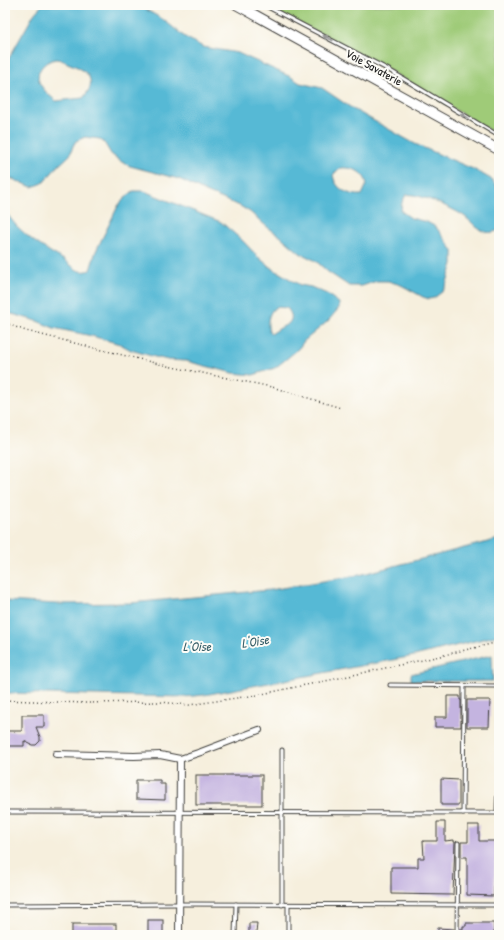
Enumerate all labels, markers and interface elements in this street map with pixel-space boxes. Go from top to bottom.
one-way arrow [322,35,334,41]
street label: Voie Savaterie [343,44,406,90]
one-way arrow [459,112,471,119]
water label: L'Oise [240,630,271,652]
water label: L’Oise [183,637,212,655]

